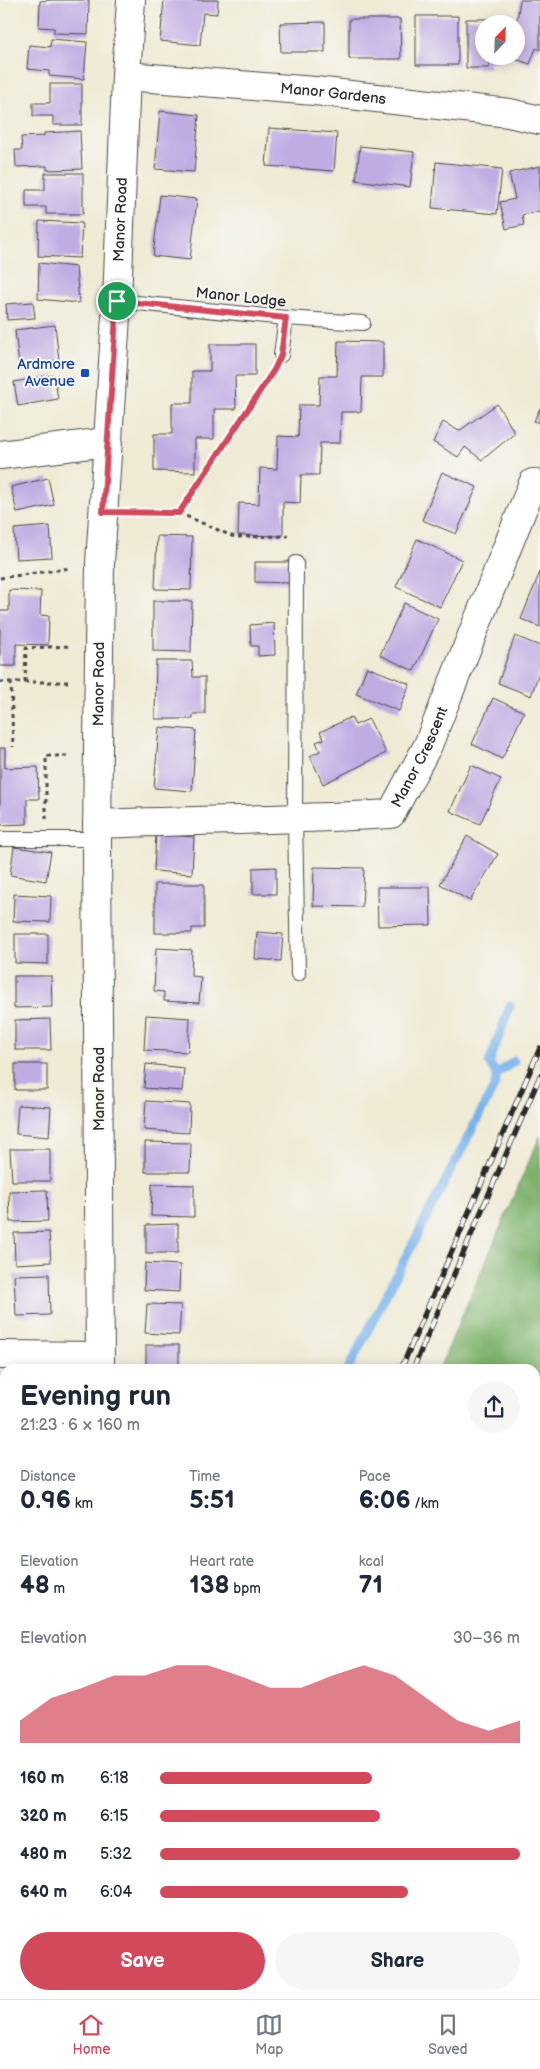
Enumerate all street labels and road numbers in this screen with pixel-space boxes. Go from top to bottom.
street label: Manor Gardens [280,79,388,109]
street label: Manor Road [110,177,132,262]
street label: Manor Lodge [195,283,287,312]
street label: Manor Road [89,642,109,726]
street label: Manor Crescent [387,704,453,811]
street label: Manor Road [90,1047,109,1131]

